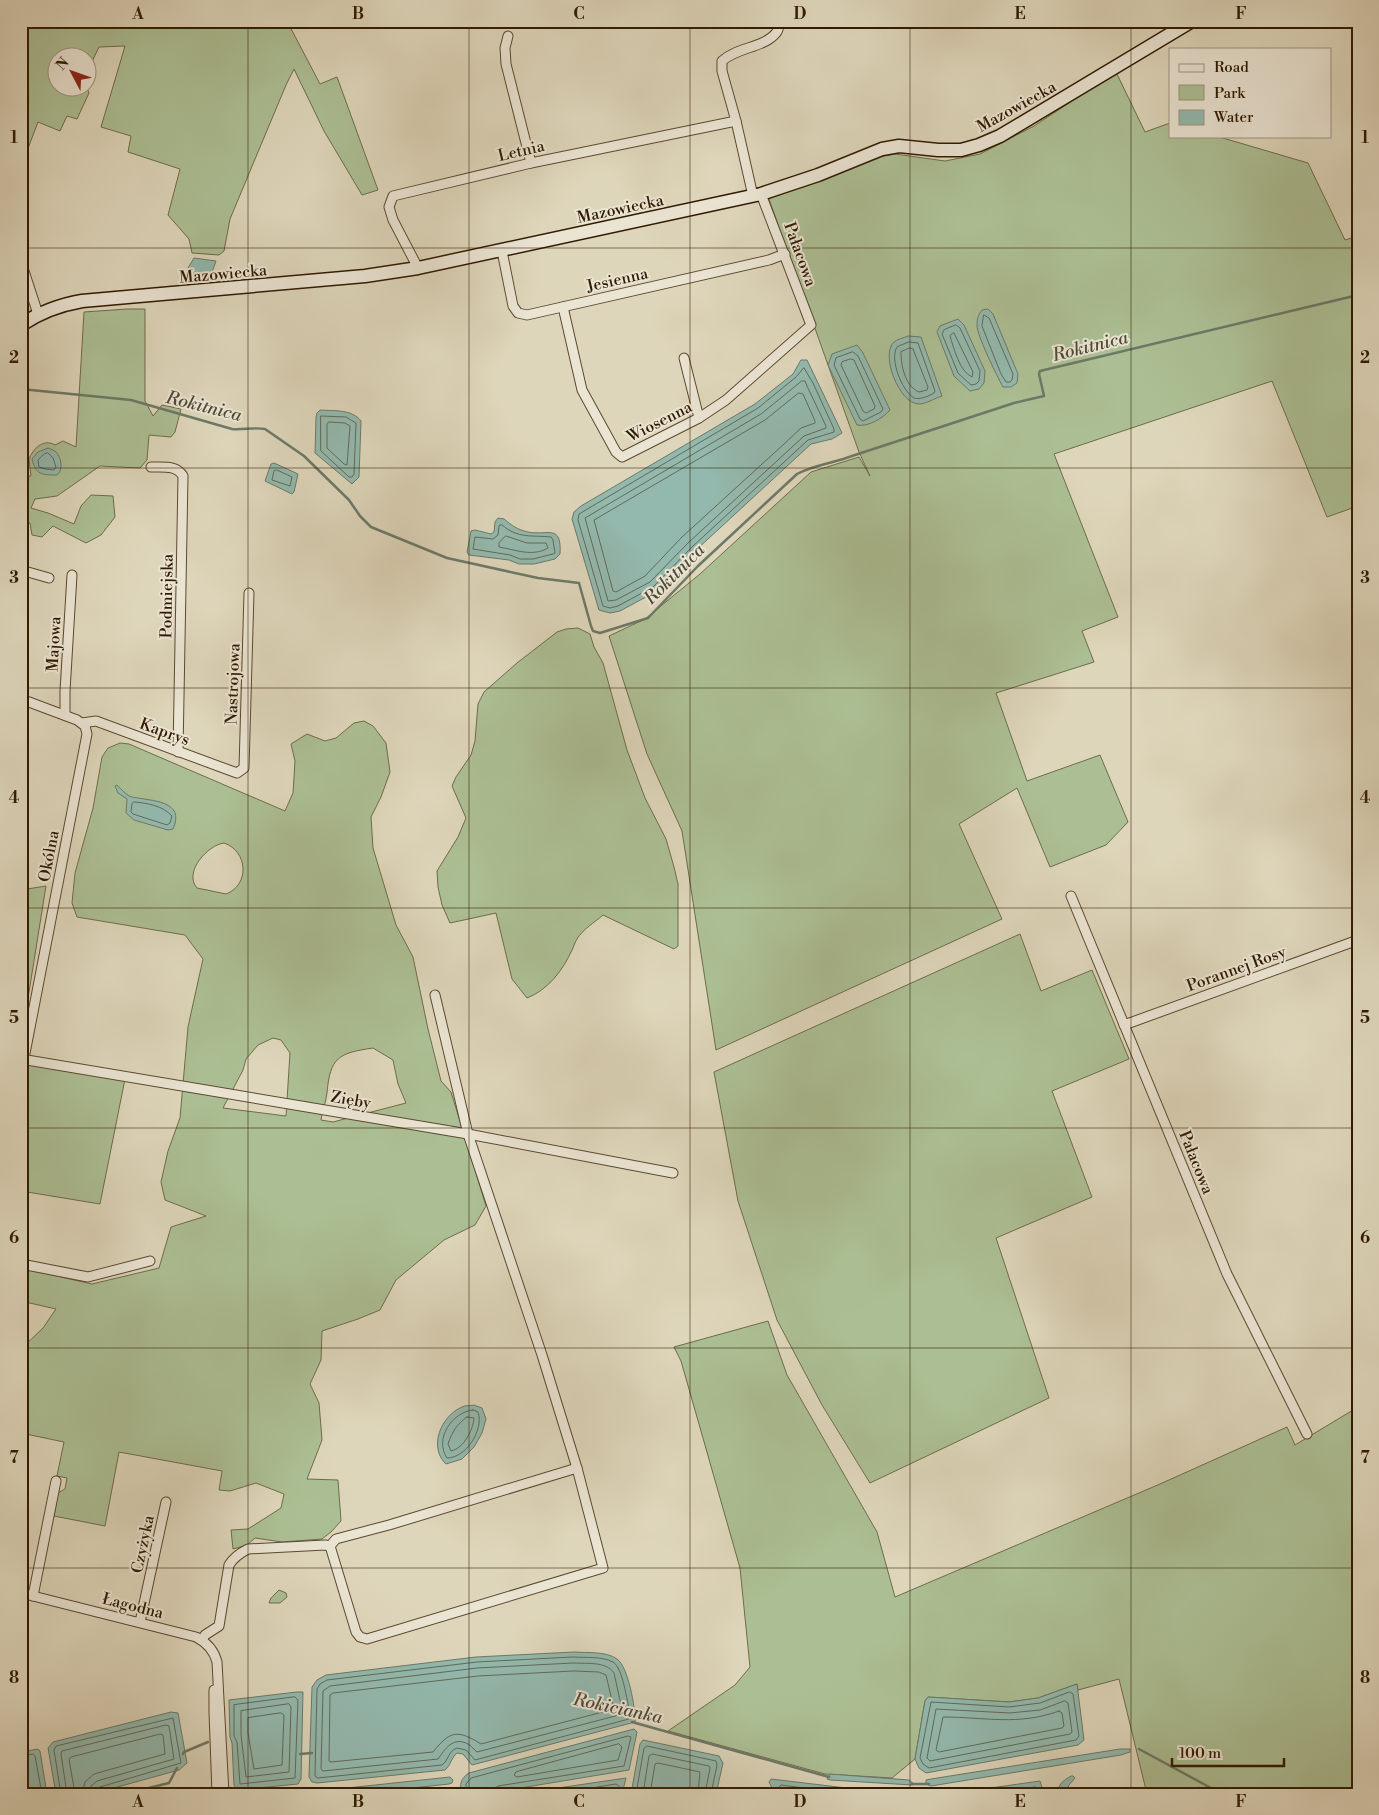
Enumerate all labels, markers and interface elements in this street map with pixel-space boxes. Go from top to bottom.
text: A [131,4,144,24]
text: B [352,4,364,24]
text: C [573,4,585,24]
text: D [794,4,807,24]
text: E [1014,4,1026,24]
text: F [1235,4,1247,24]
north arrow [48,48,98,98]
legend [1169,48,1332,138]
text: N [53,54,73,74]
text: Road [1214,58,1249,77]
street label: Mazowiecka [973,76,1061,137]
text: Park [1214,84,1246,103]
text: Water [1213,108,1254,127]
text: 1 [10,128,18,148]
text: 1 [1361,128,1369,148]
street label: Letnia [496,136,547,166]
street label: Mazowiecka [575,190,666,228]
street label: Pałacowa [779,219,821,290]
street label: Mazowiecka [178,260,269,288]
street label: Jesienna [584,263,651,297]
water label: Rokitnica [1049,326,1131,367]
text: 2 [9,348,19,368]
text: 2 [1360,348,1370,368]
water label: Rokitnica [163,386,245,427]
street label: Wiosenna [623,397,696,447]
water label: Rokitnica [638,538,710,610]
street label: Podmiejska [156,553,178,638]
text: 3 [9,568,19,588]
text: 3 [1360,568,1370,588]
street label: Majowa [43,615,65,672]
street label: Nastrojowa [222,642,244,725]
street label: Kaprys [137,714,192,750]
text: 4 [9,788,20,808]
text: 4 [1360,788,1371,808]
street label: Okólna [34,828,64,884]
street label: Porannej Rosy [1184,942,1289,996]
text: 5 [9,1008,19,1028]
text: 5 [1360,1008,1370,1028]
street label: Zięby [329,1087,373,1113]
street label: Pałacowa [1174,1128,1218,1198]
text: 6 [9,1228,19,1248]
text: 6 [1360,1228,1370,1248]
text: 7 [9,1448,19,1468]
text: 7 [1360,1448,1370,1468]
street label: Czyżyka [127,1512,159,1575]
street label: Łagodna [100,1589,166,1623]
text: 8 [9,1668,19,1688]
text: 8 [1360,1668,1370,1688]
water label: Rokicianka [570,1688,666,1729]
scale bar [1172,1735,1284,1767]
text: 100 m [1179,1744,1221,1763]
text: A [131,1792,144,1812]
text: B [352,1792,364,1812]
text: C [573,1792,585,1812]
text: D [794,1792,807,1812]
text: E [1014,1792,1026,1812]
text: F [1235,1792,1247,1812]

